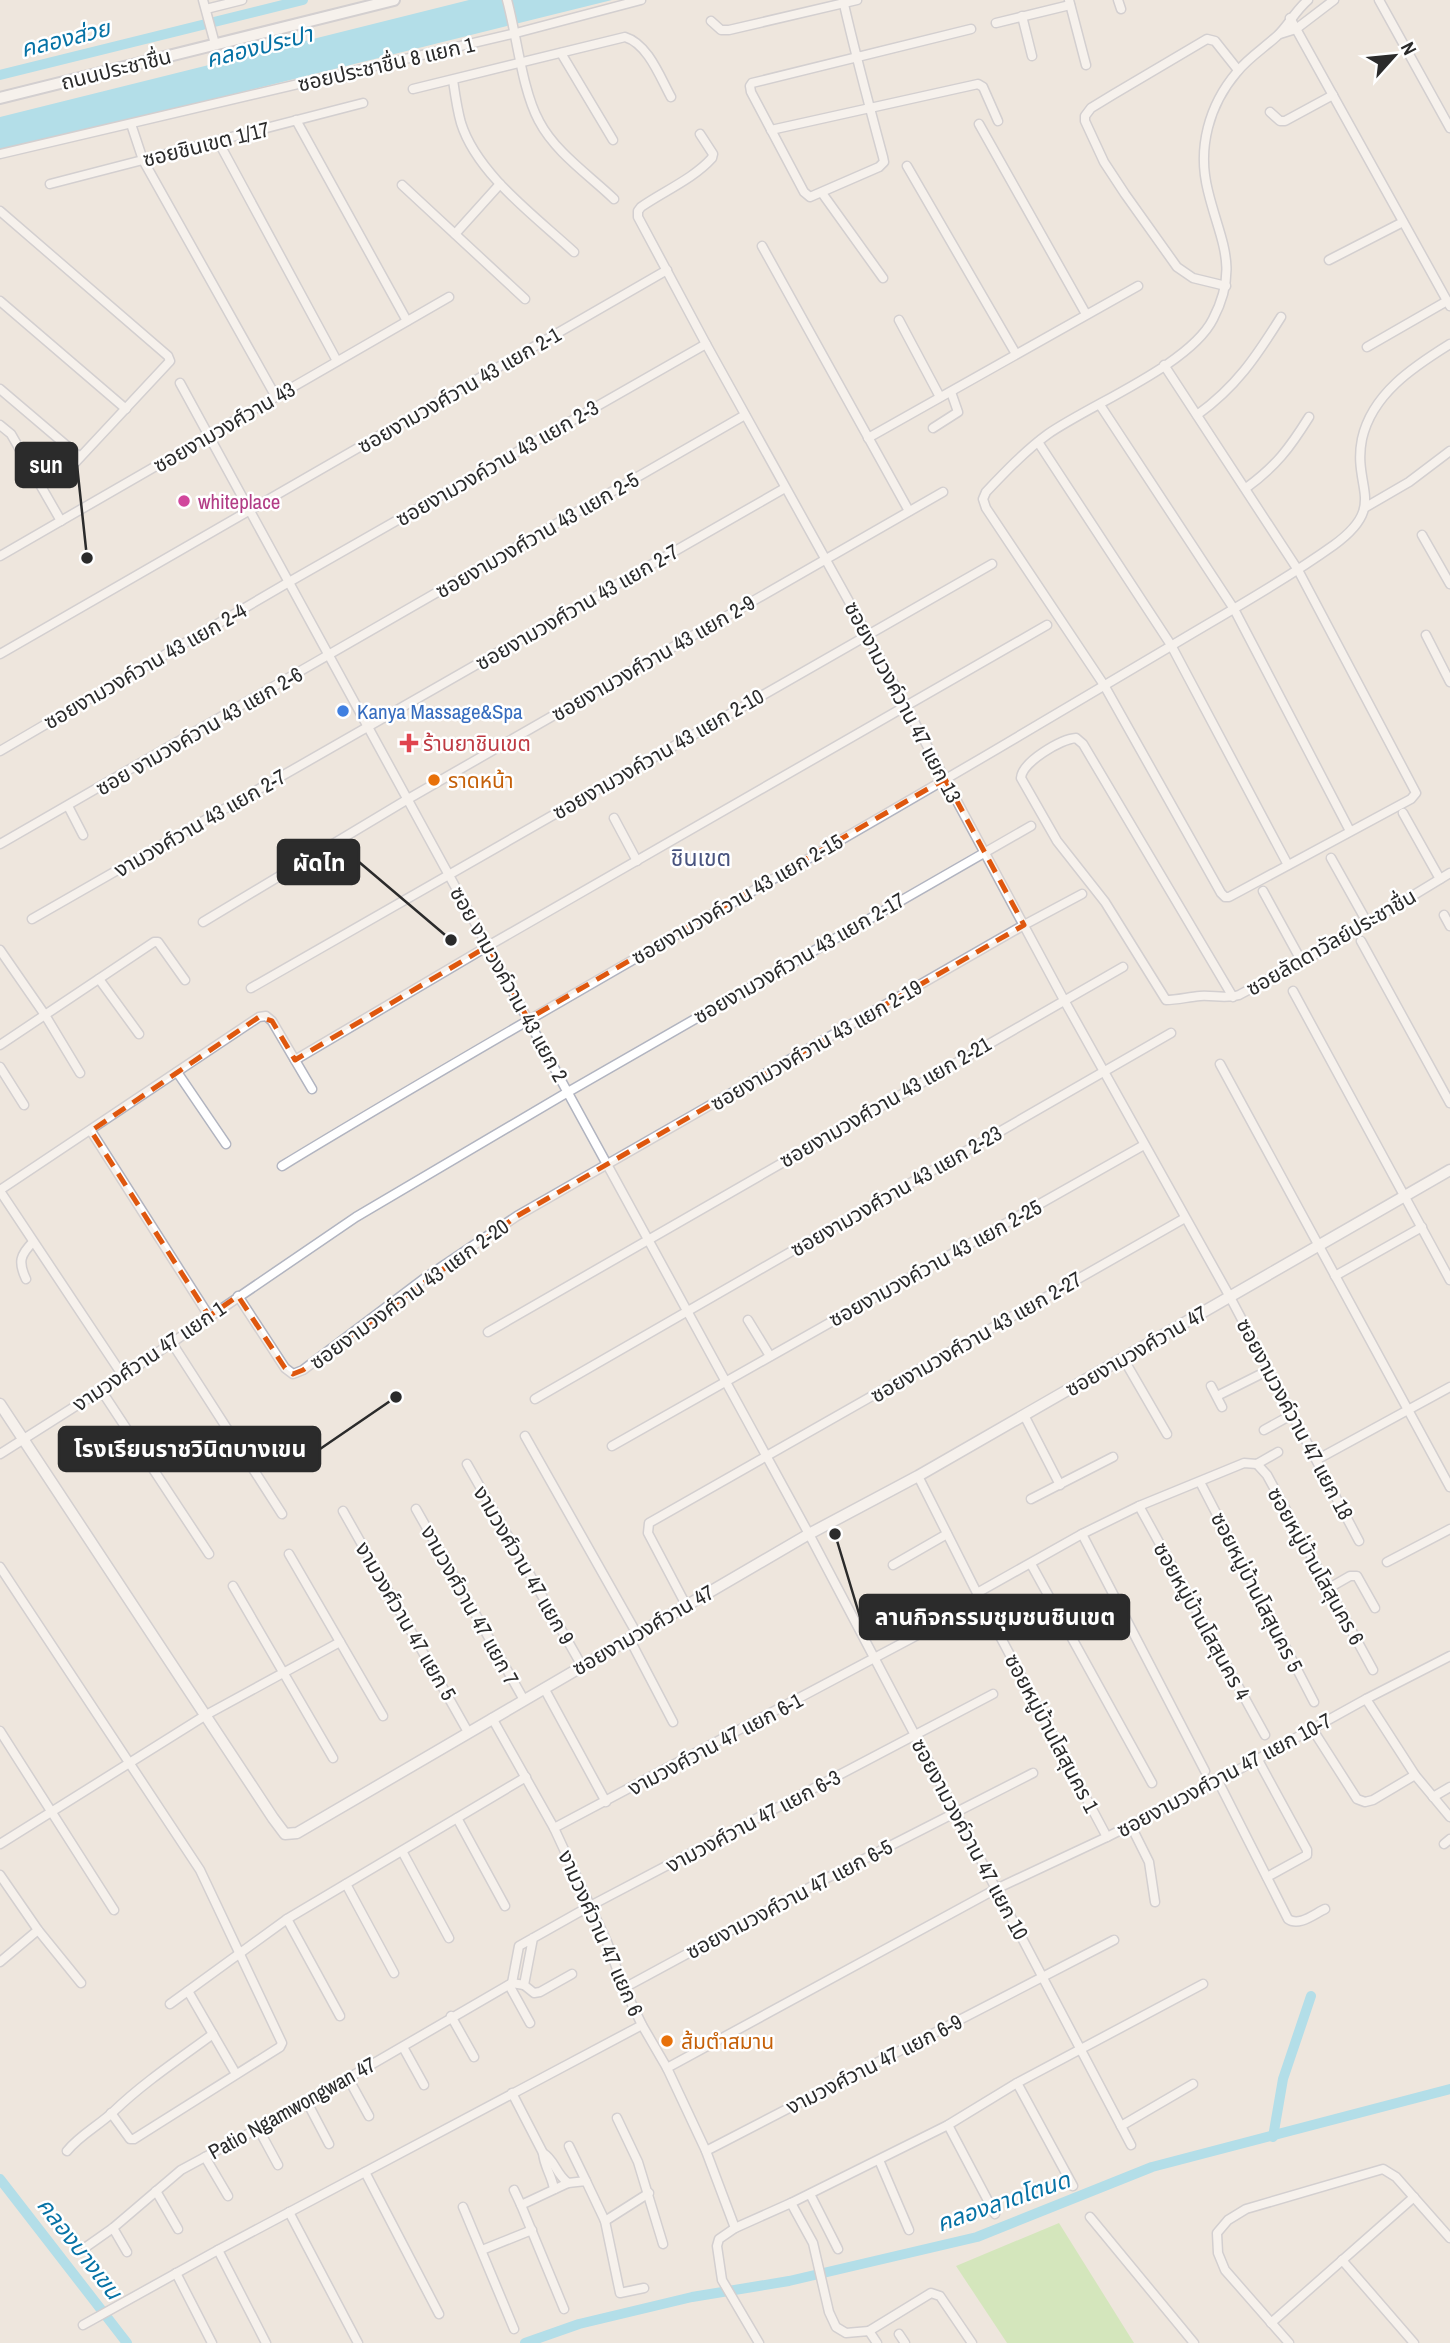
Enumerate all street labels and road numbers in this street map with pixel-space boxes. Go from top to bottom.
street label: ซอยประชาชื่น 8 แยก 1 [295,29,478,98]
street label: ถนนประชาชื่น [58,41,174,97]
street label: ซอยชินเขต 1/17 [140,114,272,174]
street label: ซอยงามวงศ์วาน 43 แยก 2-1 [352,320,566,460]
street label: ซอยงามวงศ์วาน 43 [148,375,300,479]
street label: ซอยงามวงค์วาน 43 แยก 2-3 [390,393,604,533]
street label: ซอยงามวงศ์วาน 43 แยก 2-5 [430,465,644,605]
street label: ซอยงามวงศ์วาน 43 แยก 2-7 [470,537,684,677]
street label: ซอยงามวงศ์วาน 43 แยก 2-9 [546,588,760,728]
street label: ซอยงามวงค์วาน 43 แยก 2-4 [38,596,252,736]
street label: ซอยงามวงค์วาน 47 แยก 13 [838,596,968,808]
street label: ซอย งามวงค์วาน 43 แยก 2-6 [90,660,308,802]
street label: ซอยงามวงค์วาน 43 แยก 2-10 [547,682,769,826]
street label: งามวงศ์วาน 43 แยก 2-7 [109,762,291,884]
street label: ซอยงามวงค์วาน 43 แยก 2-15 [626,827,848,971]
street label: ซอย งามวงค์วาน 43 แยก 2 [443,881,575,1087]
street label: ซอยลัดดาวัลย์ประชาชื่น [1241,881,1421,1003]
street label: ซอยงามวงศ์วาน 43 แยก 2-17 [688,885,910,1031]
street label: ซอยงามวงศ์วาน 43 แยก 2-19 [705,972,927,1118]
street label: ซอยงามวงศ์วาน 43 แยก 2-21 [774,1029,996,1175]
street label: ซอยงามวงศ์วาน 43 แยก 2-23 [785,1118,1007,1264]
street label: ซอยงามวงค์วาน 43 แยก 2-25 [823,1192,1047,1334]
street label: ซอยงามวงศ์วาน 43 แยก 2-20 [303,1212,515,1376]
street label: ซอยงามวงศ์วาน 43 แยก 2-27 [865,1264,1087,1410]
street label: งามวงศ์วาน 47 แยก 1 [67,1294,232,1418]
street label: ซอยงามวงศ์วาน 47 [1060,1299,1212,1403]
street label: ซอยงามวงค์วาน 47 แยก 18 [1230,1313,1360,1525]
street label: งามวงศ์วาน 47 แยก 9 [467,1480,581,1650]
street label: ซอยหมู่บ้านโสสุนคร 6 [1261,1482,1371,1650]
street label: ซอยหมู่บ้านโสสุนคร 5 [1204,1507,1310,1677]
street label: งามวงศ์วาน 47 แยก 7 [414,1520,526,1690]
street label: งามวงศ์วาน 47 แยก 5 [349,1536,463,1706]
street label: ซอยหมู่บ้านโสสุนคร 4 [1147,1537,1258,1705]
street label: ซอยงามวงศ์วาน 47 [567,1578,719,1682]
street label: ซอยหมู่บ้านโสสุนคร 1 [998,1648,1106,1818]
street label: งามวงศ์วาน 47 แยก 6-1 [623,1685,808,1802]
street label: ซอยงามวงศ์วาน 47 แยก 10-7 [1111,1706,1337,1844]
street label: ซอยงามวงค์วาน 47 แยก 10 [905,1733,1035,1945]
street label: งามวงศ์วาน 47 แยก 6-3 [661,1763,845,1879]
street label: ซอยงามวงศ์วาน 47 แยก 6-5 [681,1832,897,1966]
street label: งามวงศ์วาน 47 แยก 6 [551,1845,651,2021]
street label: งามวงศ์วาน 47 แยก 6-9 [781,2007,967,2121]
street label: Patio Ngamwongwan 47 [203,2050,381,2166]

